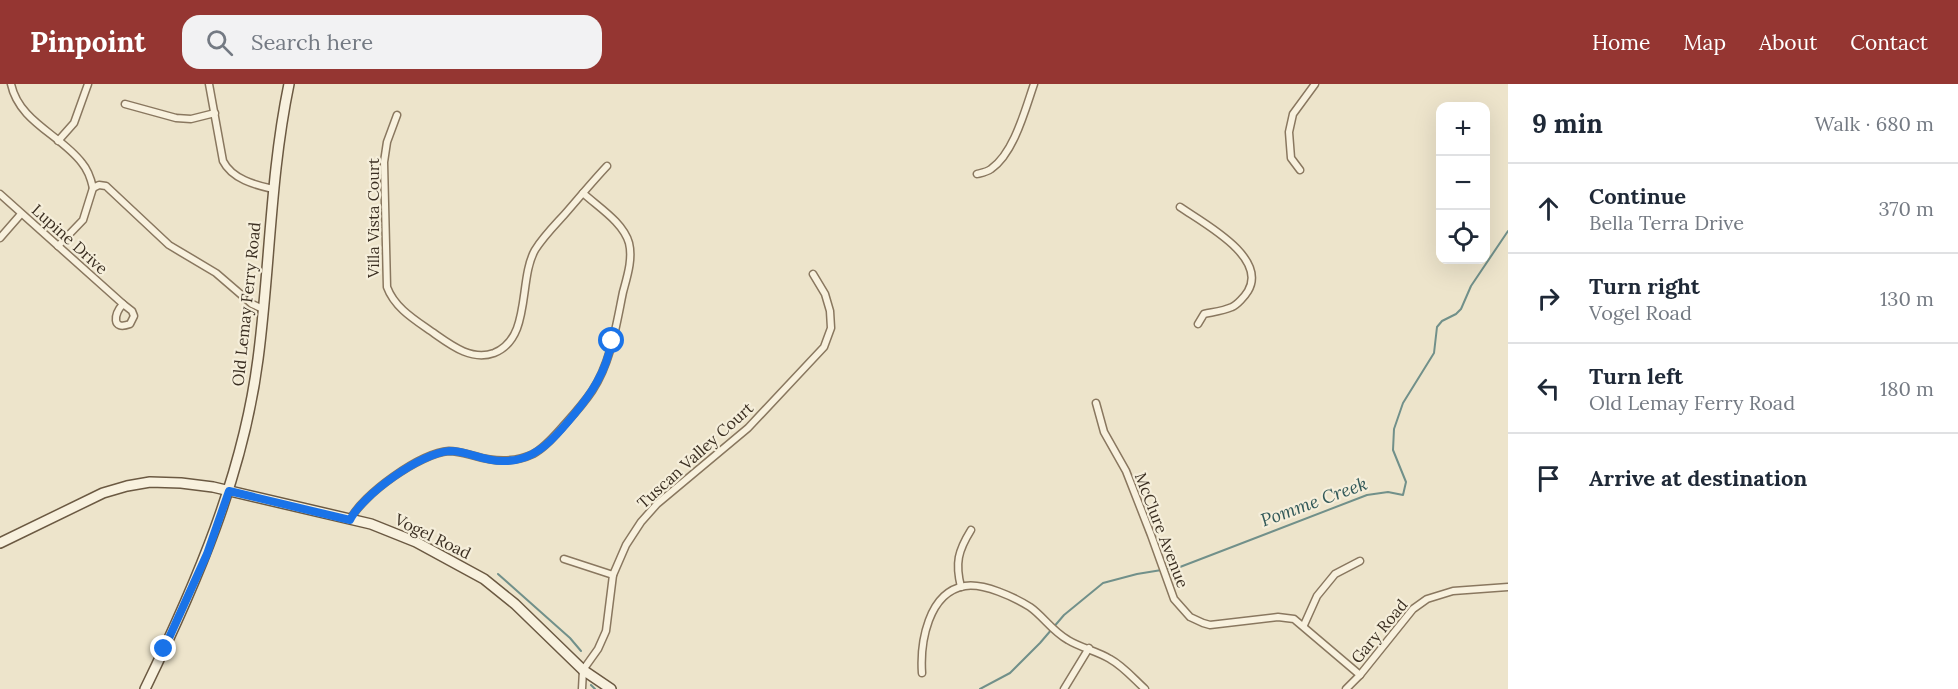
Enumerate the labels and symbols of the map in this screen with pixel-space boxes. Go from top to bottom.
street label: Villa Vista Court [363,157,383,279]
street label: Lupine Drive [28,200,112,279]
street label: Old Lemay Ferry Road [227,221,265,387]
route start [598,327,624,353]
street label: Tuscan Valley Court [633,397,758,512]
street label: McClure Avenue [1131,469,1193,591]
water label: Pomme Creek [1257,472,1370,531]
street label: Vogel Road [391,509,475,563]
street label: Gary Road [1346,595,1412,667]
route end [150,635,176,661]

